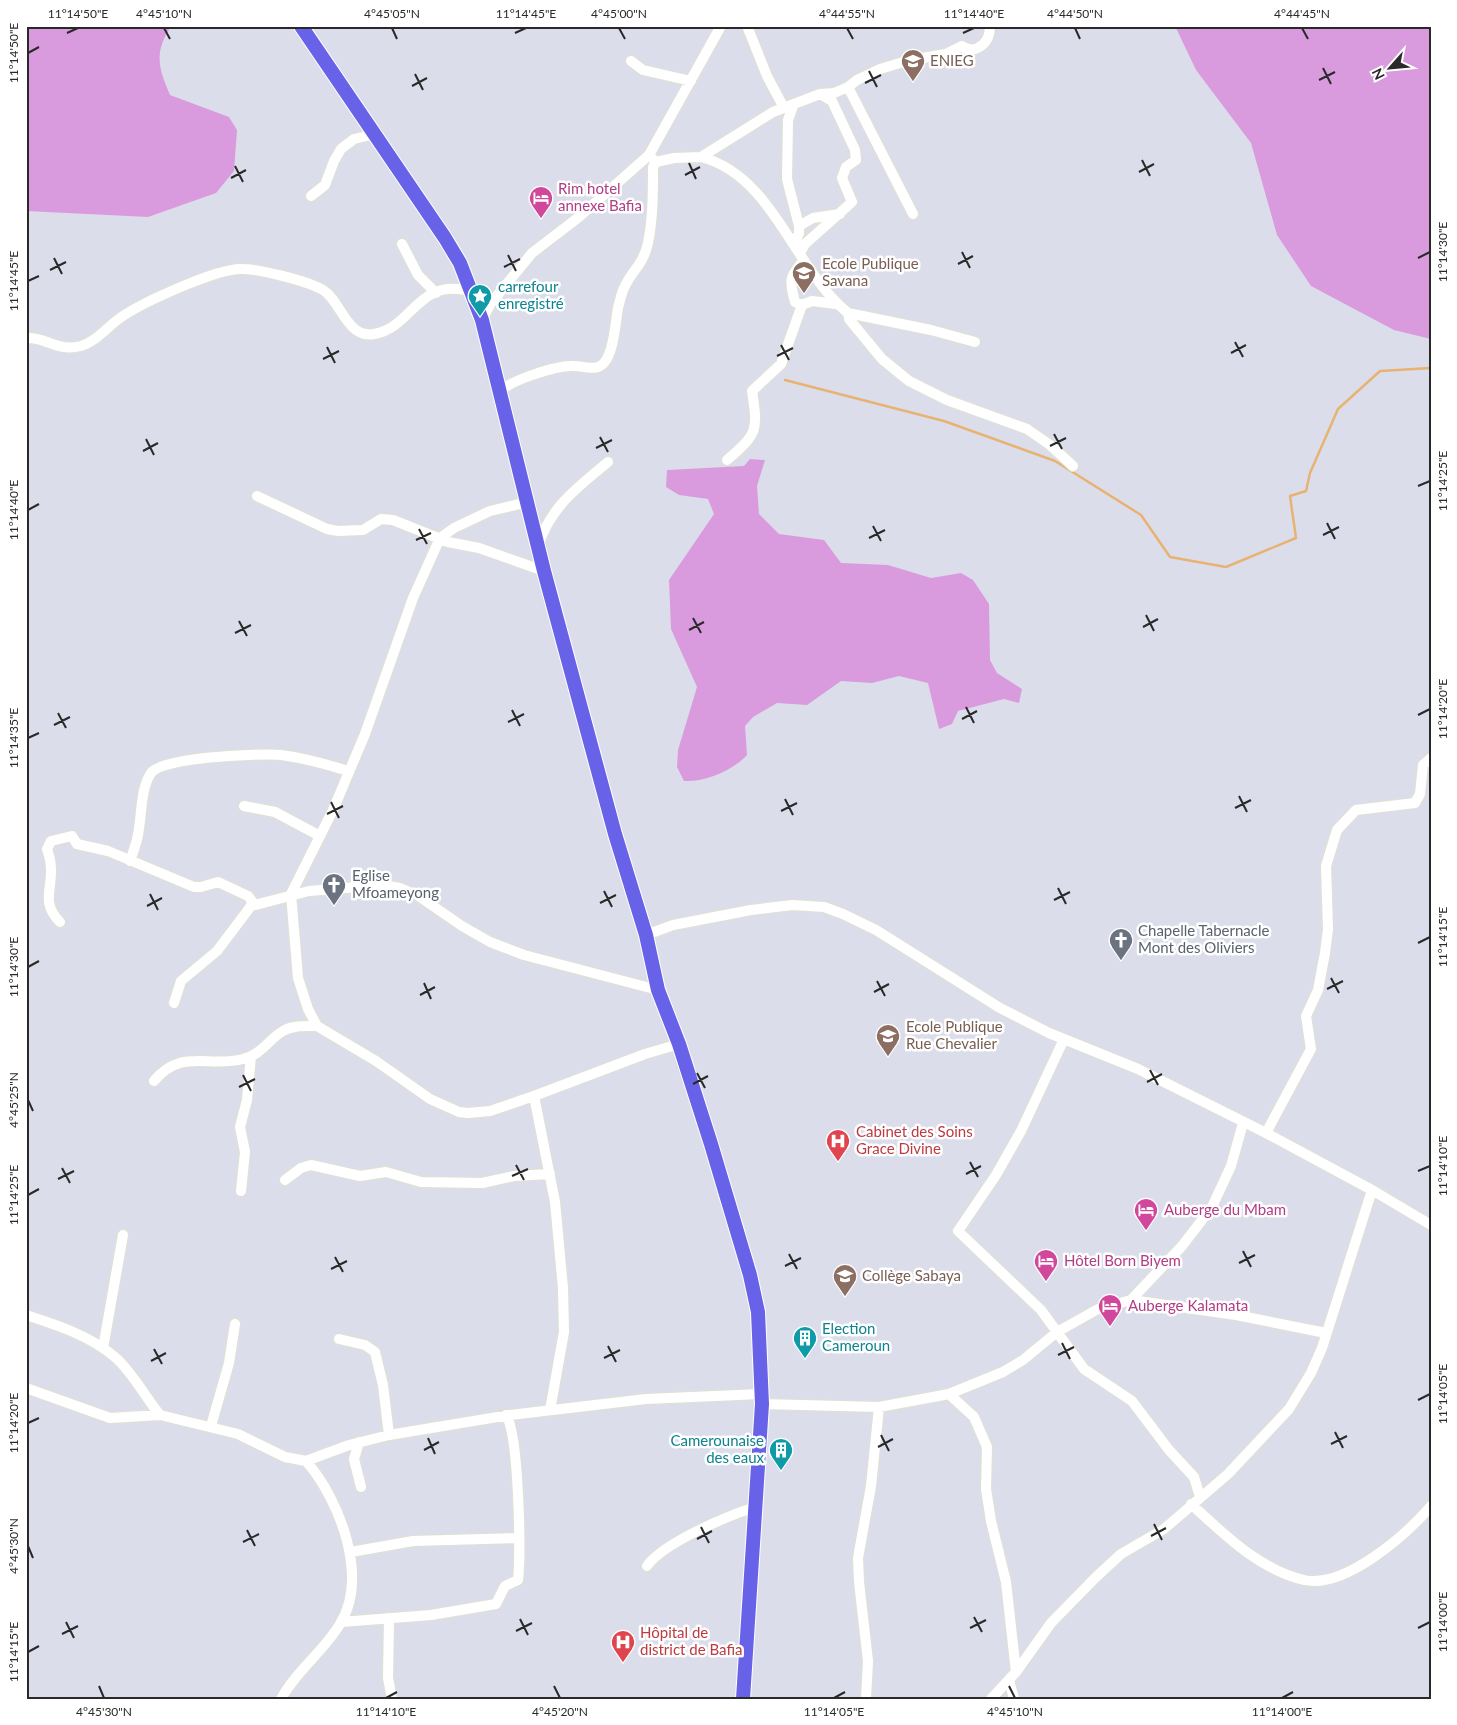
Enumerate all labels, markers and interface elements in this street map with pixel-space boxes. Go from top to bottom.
text: 11°14'50"E [48,6,108,21]
text: 4°45'10"N [136,6,192,21]
text: 4°45'05"N [364,6,420,21]
text: 11°14'45"E [496,6,556,21]
text: 4°45'00"N [591,6,647,21]
text: 4°44'55"N [819,6,875,21]
text: 11°14'40"E [944,6,1004,21]
text: 4°44'50"N [1047,6,1103,21]
text: 4°44'45"N [1274,6,1330,21]
text: 11°14'50"E [6,23,21,83]
north arrow [1364,42,1414,92]
school or university icon: ENIEG [900,48,926,82]
place label: ENIEG [930,51,974,69]
text: N [1368,65,1388,83]
place label: Rim hotel annexe Bafia [558,179,642,214]
hotel icon: Rim hotel annexe Bafia [528,185,554,219]
text: 11°14'30"E [1435,222,1450,282]
text: 11°14'45"E [6,251,21,311]
place label: Ecole Publique Savana [822,254,919,289]
school or university icon: Ecole Publique Savana [791,260,817,294]
place label: carrefour enregistré [498,277,564,312]
place icon: carrefour enregistré [467,283,493,317]
text: 11°14'25"E [1435,451,1450,511]
text: 11°14'40"E [6,480,21,540]
text: 11°14'20"E [1435,679,1450,739]
text: 11°14'35"E [6,708,21,768]
place label: Eglise Mfoameyong [352,866,439,901]
church icon: Eglise Mfoameyong [321,872,347,906]
text: 11°14'15"E [1435,907,1450,967]
place label: Chapelle Tabernacle Mont des Oliviers [1138,921,1269,956]
church icon: Chapelle Tabernacle Mont des Oliviers [1108,927,1134,961]
text: 11°14'30"E [6,937,21,997]
place label: Ecole Publique Rue Chevalier [906,1017,1003,1052]
school or university icon: Ecole Publique Rue Chevalier [875,1023,901,1057]
text: 4°45'25"N [6,1072,21,1128]
place label: Cabinet des Soins Grace Divine [856,1122,973,1157]
hospital icon: Cabinet des Soins Grace Divine [825,1128,851,1162]
text: 11°14'10"E [1435,1136,1450,1196]
text: 11°14'25"E [6,1165,21,1225]
hotel icon: Auberge du Mbam [1133,1197,1159,1231]
place label: Auberge du Mbam [1164,1200,1286,1218]
hotel icon: Hôtel Born Biyem [1033,1248,1059,1282]
place label: Hôtel Born Biyem [1064,1251,1181,1269]
school or university icon: Collège Sabaya [832,1263,858,1297]
place label: Collège Sabaya [862,1266,961,1284]
hotel icon: Auberge Kalamata [1097,1293,1123,1327]
place label: Auberge Kalamata [1128,1296,1248,1314]
place label: Election Cameroun [822,1319,890,1354]
building icon: Election Cameroun [792,1325,818,1359]
text: 11°14'05"E [1435,1364,1450,1424]
text: 11°14'20"E [6,1393,21,1453]
place label: Camerounaise des eaux [670,1431,765,1466]
building icon: Camerounaise des eaux [768,1437,794,1471]
text: 4°45'30"N [6,1518,21,1574]
text: 11°14'00"E [1435,1592,1450,1652]
text: 11°14'15"E [6,1622,21,1682]
place label: Hôpital de district de Bafia [640,1623,742,1658]
hospital icon: Hôpital de district de Bafia [610,1629,636,1663]
text: 4°45'30"N [76,1704,132,1719]
text: 11°14'10"E [356,1704,416,1719]
text: 4°45'20"N [532,1704,588,1719]
text: 11°14'05"E [804,1704,864,1719]
text: 4°45'10"N [987,1704,1043,1719]
text: 11°14'00"E [1252,1704,1312,1719]

